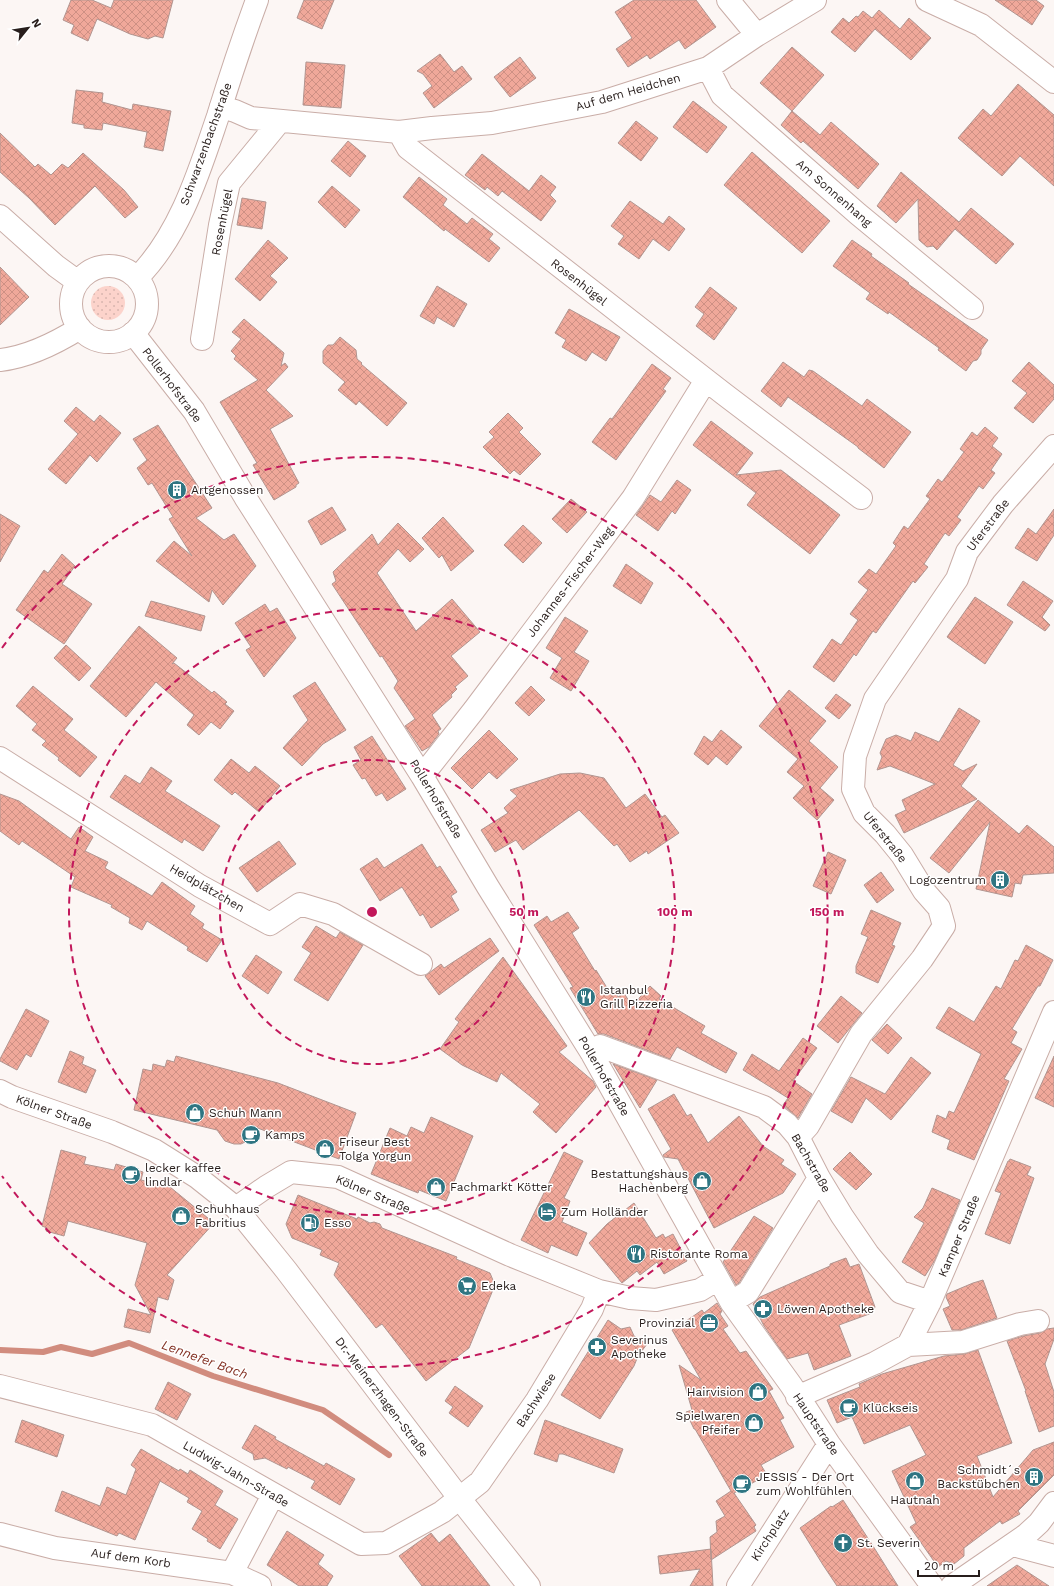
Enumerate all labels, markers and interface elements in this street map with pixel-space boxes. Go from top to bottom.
north arrow [8,8,48,48]
text: N [29,16,44,30]
street label: Auf dem Heidchen [574,70,682,114]
street label: Schwarzenbachstraße [177,81,235,207]
street label: Am Sonnenhang [793,156,875,230]
street label: Rosenhügel [209,187,235,256]
street label: Rosenhügel [548,256,610,308]
street label: Pollerhofstraße [139,345,205,425]
building icon: Artgenossen [166,479,188,501]
place label: Artgenossen [191,483,263,497]
street label: Uferstraße [964,496,1012,554]
street label: Johannes-Fischer-Weg [524,524,616,640]
street label: Pollerhofstraße [407,757,465,841]
street label: Uferstraße [860,809,910,865]
street label: Heidplätzchen [167,861,247,915]
building icon: Logozentrum [989,869,1011,891]
place label: Logozentrum [909,873,986,887]
centre of rings [365,905,379,919]
text: 50 m [509,905,539,919]
text: 100 m [657,905,693,919]
text: 150 m [810,905,844,919]
place label: Istanbul Grill Pizzeria [600,983,673,1011]
restaurant icon: Istanbul Grill Pizzeria [575,986,597,1008]
street label: Pollerhofstraße [575,1034,633,1119]
street label: Kölner Straße [14,1092,94,1132]
shop icon: Schuh Mann [184,1102,206,1124]
place label: Schuh Mann [209,1106,282,1120]
cafe icon: Kamps [240,1124,262,1146]
place label: Kamps [265,1128,305,1142]
street label: Bachstraße [788,1131,834,1195]
place label: Friseur Best Tolga Yorgun [339,1135,411,1163]
shop icon: Friseur Best Tolga Yorgun [314,1138,336,1160]
place label: lecker kaffee lindlar [145,1161,221,1189]
cafe icon: lecker kaffee lindlar [120,1164,142,1186]
place label: Bestattungshaus Hachenberg [591,1167,689,1195]
shop icon: Bestattungshaus Hachenberg [691,1170,713,1192]
street label: Kölner Straße [334,1172,413,1216]
shop icon: Fachmarkt Kötter [425,1176,447,1198]
place label: Fachmarkt Kötter [450,1180,552,1194]
street label: Kamper Straße [935,1193,983,1279]
hotel icon: Zum Holländer [536,1201,558,1223]
place label: Schuhhaus Fabritius [195,1202,260,1230]
shop icon: Schuhhaus Fabritius [170,1205,192,1227]
place label: Zum Holländer [561,1205,648,1219]
fuel station icon: Esso [299,1212,321,1234]
place label: Esso [324,1216,352,1230]
restaurant icon: Ristorante Roma [625,1243,647,1265]
place label: Ristorante Roma [650,1247,748,1261]
supermarket icon: Edeka [456,1275,478,1297]
place label: Edeka [481,1279,517,1293]
pharmacy icon: Löwen Apotheke [752,1298,774,1320]
place label: Löwen Apotheke [777,1302,874,1316]
office icon: Provinzial [698,1312,720,1334]
place label: Provinzial [639,1316,695,1330]
place label: Severinus Apotheke [611,1333,668,1361]
street label: Dr.-Meinerzhagen-Straße [332,1334,432,1460]
pharmacy icon: Severinus Apotheke [586,1336,608,1358]
water label: Lennefer Bach [160,1337,250,1382]
street label: Bachwiese [513,1370,559,1430]
shop icon: Hairvision [747,1381,769,1403]
place label: Hairvision [687,1385,744,1399]
street label: Hauptstraße [790,1390,842,1458]
cafe icon: Klückseis [838,1397,860,1419]
place label: Klückseis [863,1401,918,1415]
place label: Spielwaren Pfeifer [676,1409,740,1437]
shop icon: Spielwaren Pfeifer [743,1412,765,1434]
street label: Ludwig-Jahn-Straße [180,1438,292,1510]
place label: Schmidt´s Backstübchen [937,1463,1020,1491]
building icon: Schmidt´s Backstübchen [1023,1466,1045,1488]
place label: JESSIS - Der Ort zum Wohlfühlen [756,1470,854,1498]
shop icon: Hautnah [904,1470,926,1492]
cafe icon: JESSIS - Der Ort zum Wohlfühlen [731,1473,753,1495]
place label: Hautnah [890,1493,940,1507]
street label: Kirchplatz [748,1506,792,1564]
church icon: St. Severin [832,1532,854,1554]
place label: St. Severin [857,1536,920,1550]
street label: Auf dem Korb [90,1545,172,1571]
scale bar [918,1552,979,1578]
text: 20 m [924,1559,954,1573]

